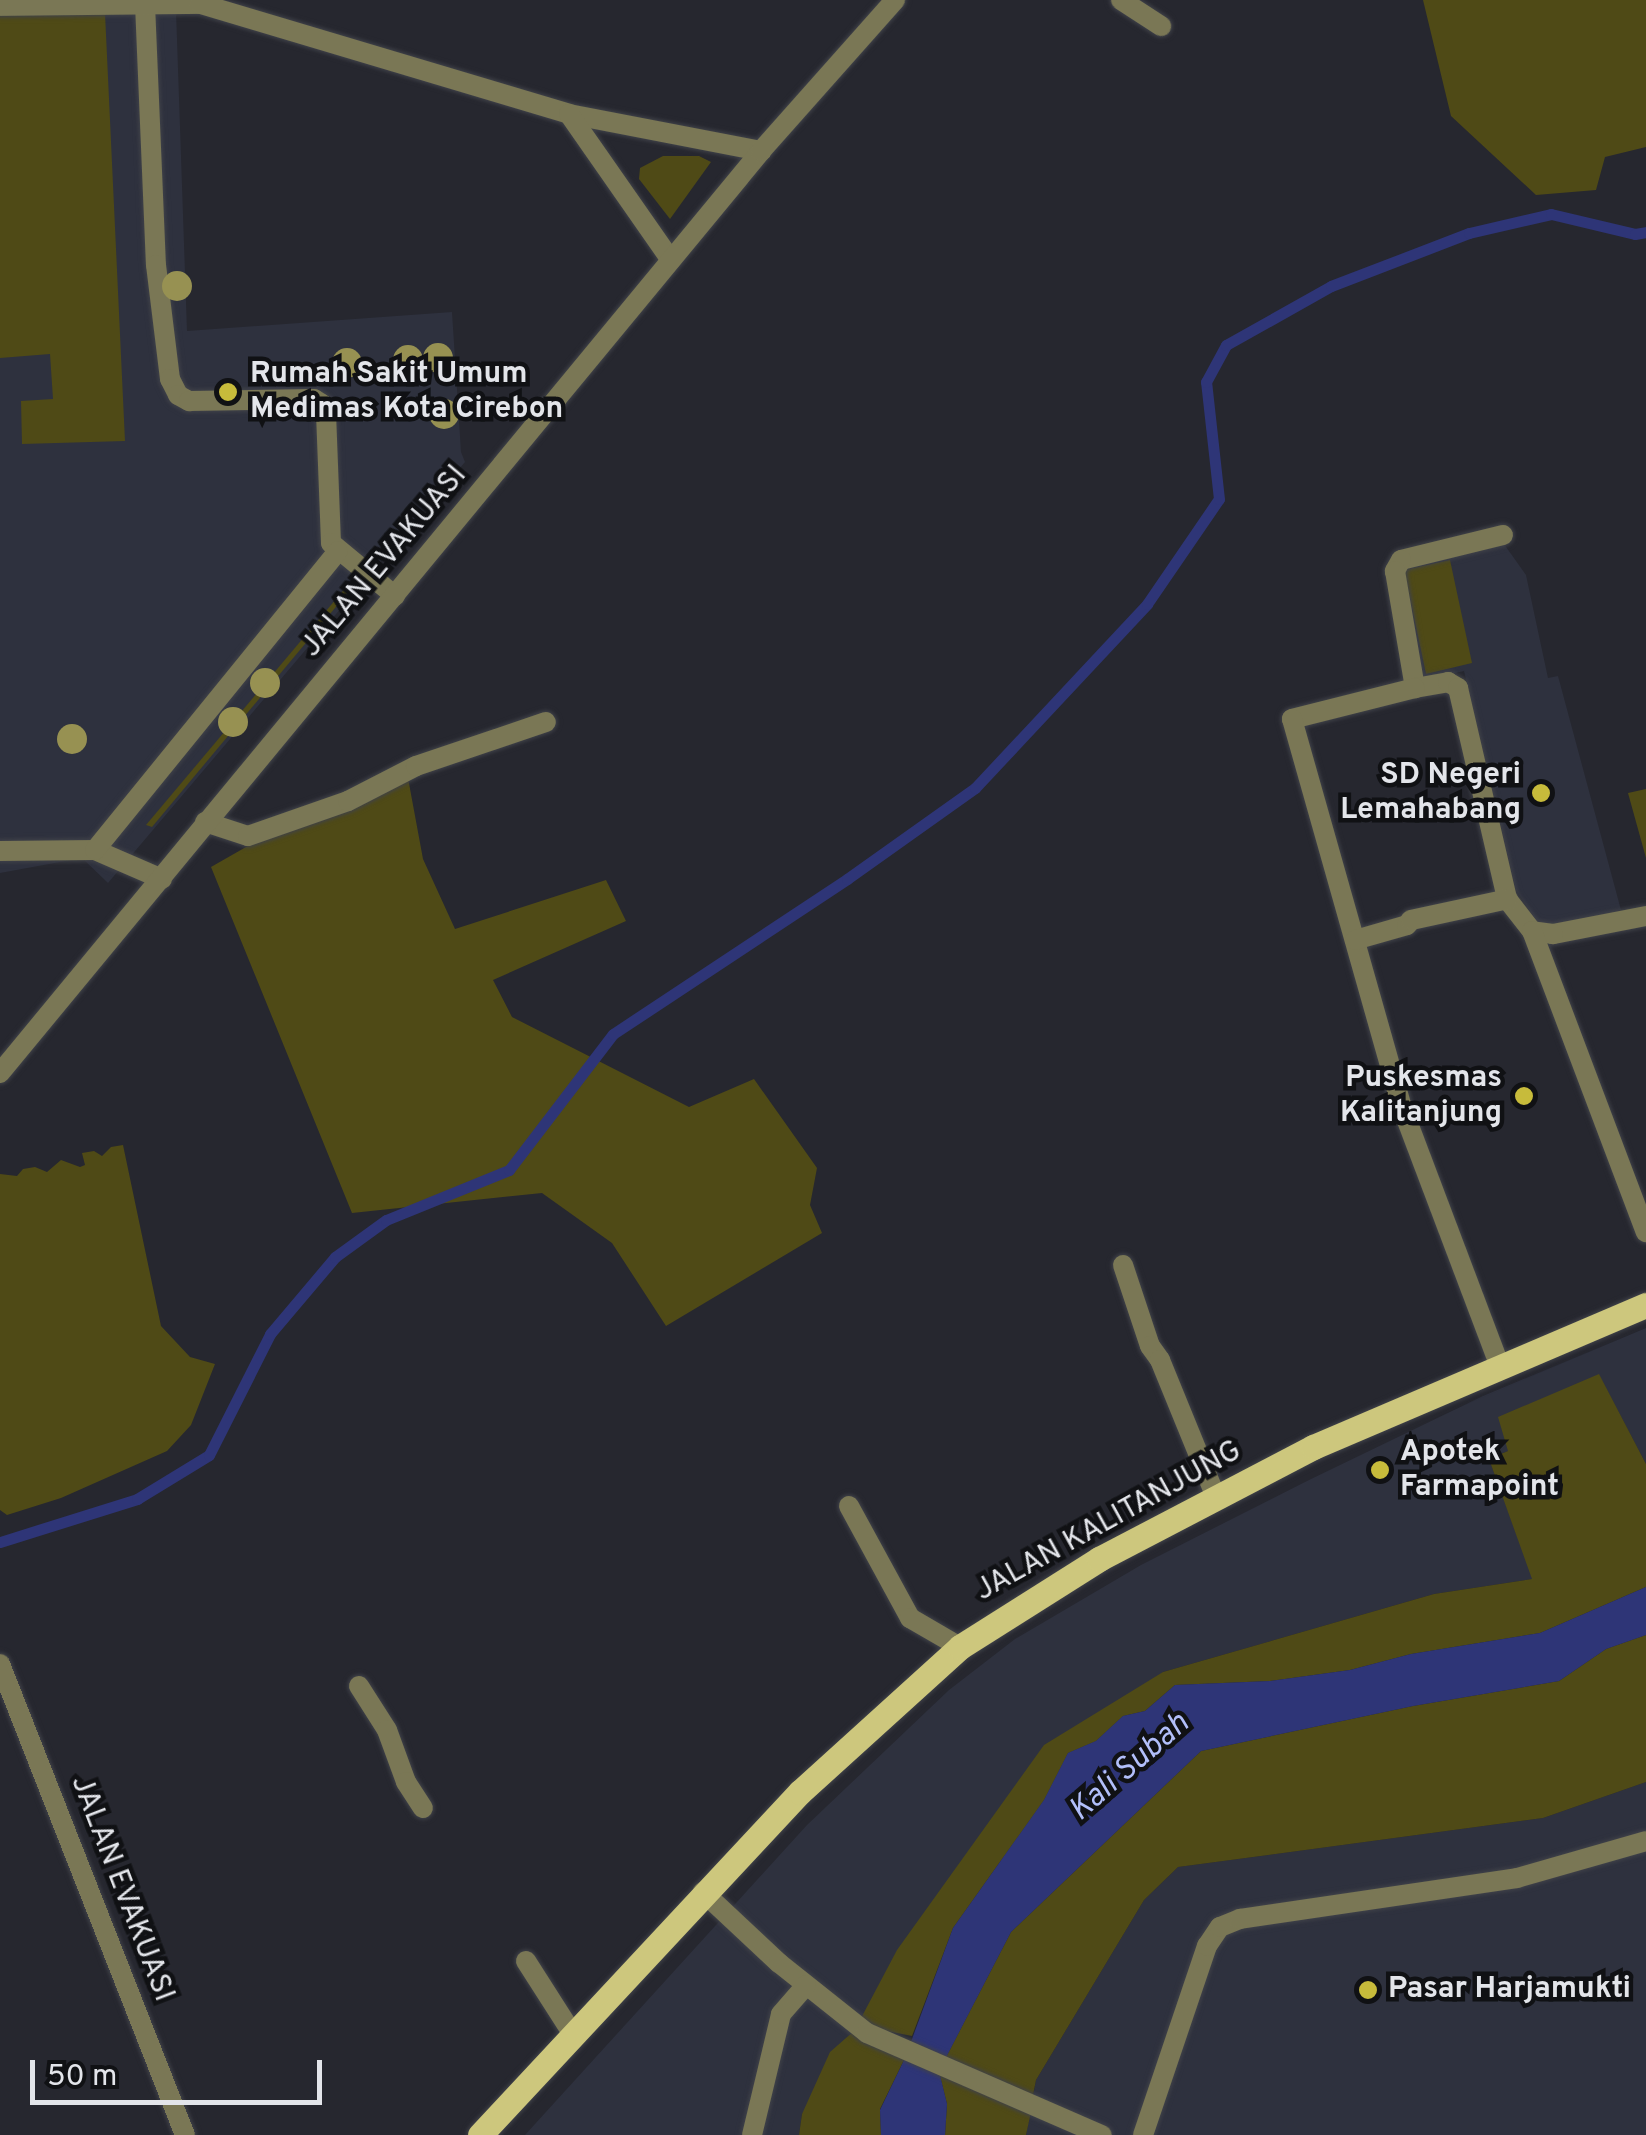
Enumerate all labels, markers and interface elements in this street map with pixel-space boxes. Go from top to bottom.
place label: Rumah Sakit Umum Medimas Kota Cirebon [250,357,563,428]
marker: Rumah Sakit Umum Medimas Kota Cirebon [215,379,241,405]
street label: JALAN EVAKUASI [294,459,476,665]
place label: SD Negeri Lemahabang [1340,758,1521,828]
marker: SD Negeri Lemahabang [1530,782,1552,804]
place label: Puskesmas Kalitanjung [1340,1061,1502,1132]
marker: Puskesmas Kalitanjung [1511,1083,1537,1109]
street label: JALAN KALITANJUNG [970,1434,1248,1610]
place label: Apotek Farmapoint [1400,1435,1559,1506]
marker: Apotek Farmapoint [1369,1459,1391,1481]
water label: Kali Subah [1062,1705,1198,1831]
street label: JALAN EVAKUASI [61,1771,181,2007]
place label: Pasar Harjamukti [1388,1972,1631,2008]
marker: Pasar Harjamukti [1357,1979,1379,2001]
scale bar [35,2040,328,2102]
text: 50 m [47,2059,117,2096]

